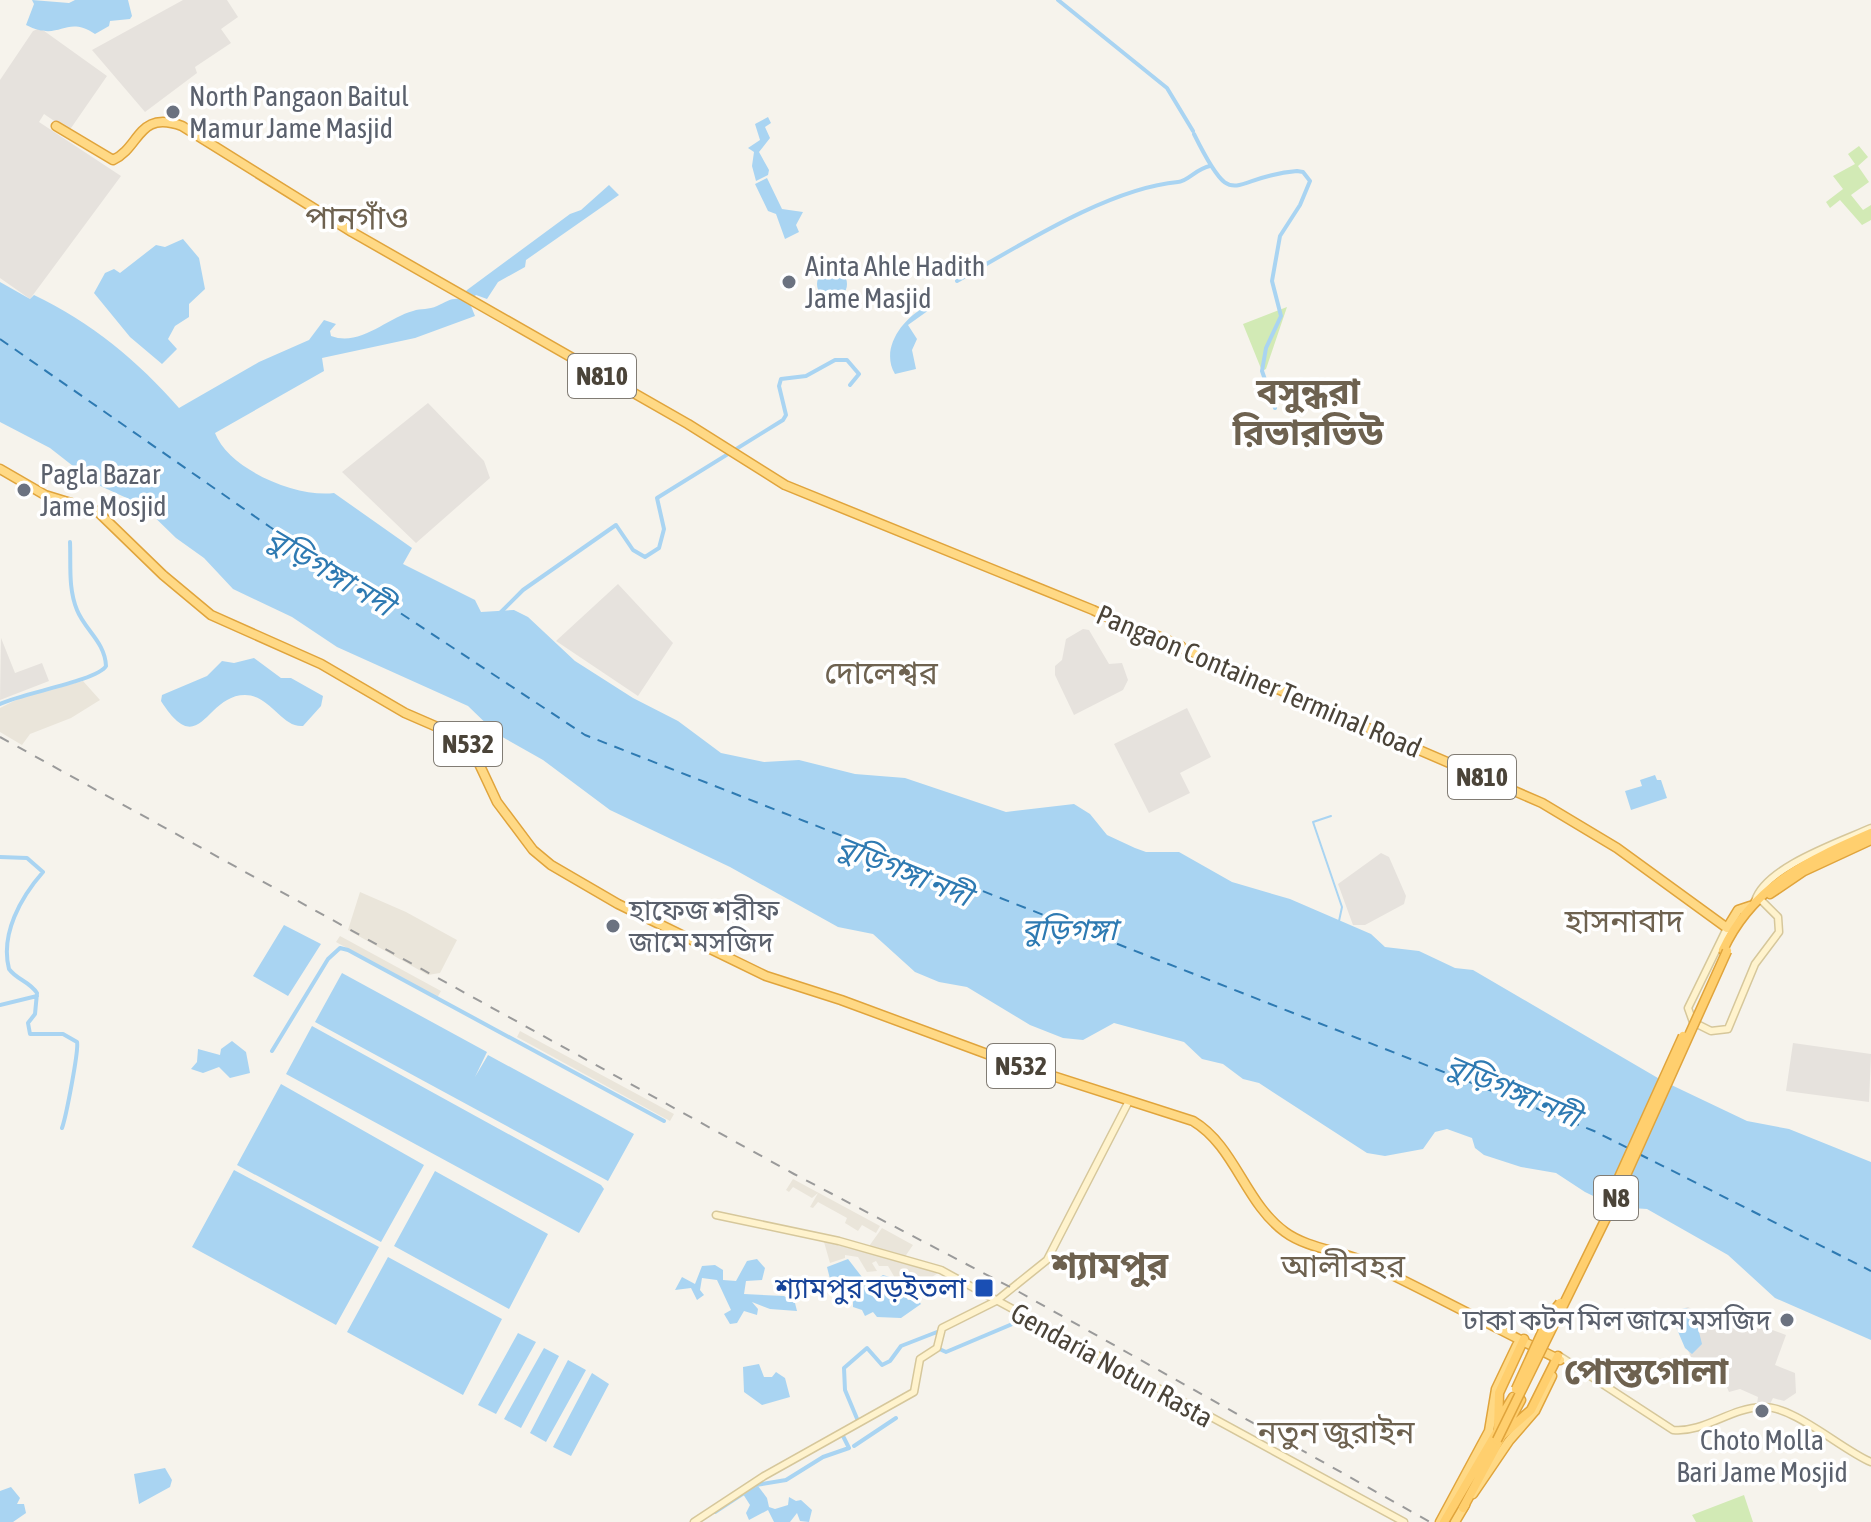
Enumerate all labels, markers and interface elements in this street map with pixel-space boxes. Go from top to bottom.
place label: North Pangaon Baitul Mamur Jame Masjid [189,80,409,144]
marker: North Pangaon Baitul Mamur Jame Masjid [164,103,182,121]
district label: পানগাঁও [305,199,409,236]
place label: Ainta Ahle Hadith Jame Masjid [805,250,985,314]
marker: Ainta Ahle Hadith Jame Masjid [780,273,798,291]
road number: N810 [568,354,636,398]
district label: বসুন্ধরা রিভারভিউ [1232,370,1384,453]
place label: Pagla Bazar Jame Mosjid [40,458,167,522]
marker: Pagla Bazar Jame Mosjid [15,481,33,499]
water label: বুড়িগঙ্গা নদী [260,520,404,626]
street label: Pangaon Container Terminal Road [1092,598,1426,764]
district label: দোলেশ্বর [824,654,939,691]
road number: N532 [434,722,502,766]
road number: N810 [1448,755,1516,799]
water label: বুড়িগঙ্গা নদী [832,828,981,915]
place label: হাফেজ শরীফ জামে মসজিদ [628,894,780,958]
district label: হাসনাবাদ [1564,902,1685,939]
water label: বুড়িগঙ্গা [1021,912,1122,947]
marker: হাফেজ শরীফ জামে মসজিদ [604,917,622,935]
road number: N532 [987,1044,1055,1088]
water label: বুড়িগঙ্গা নদী [1441,1047,1590,1136]
road number: N8 [1594,1176,1638,1220]
district label: শ্যামপুর [1051,1244,1170,1288]
district label: আলীবহর [1280,1247,1406,1284]
place label: শ্যামপুর বড়ইতলা [774,1272,967,1305]
marker: শ্যামপুর বড়ইতলা [973,1277,995,1299]
street label: Gendaria Notun Rasta [1006,1296,1218,1434]
place label: ঢাকা কটন মিল জামে মসজিদ [1462,1304,1772,1336]
marker: ঢাকা কটন মিল জামে মসজিদ [1778,1311,1796,1329]
district label: পোস্তগোলা [1564,1350,1729,1392]
marker: Choto Molla Bari Jame Mosjid [1753,1402,1771,1420]
district label: নতুন জুরাইন [1256,1413,1415,1451]
place label: Choto Molla Bari Jame Mosjid [1676,1424,1848,1488]

